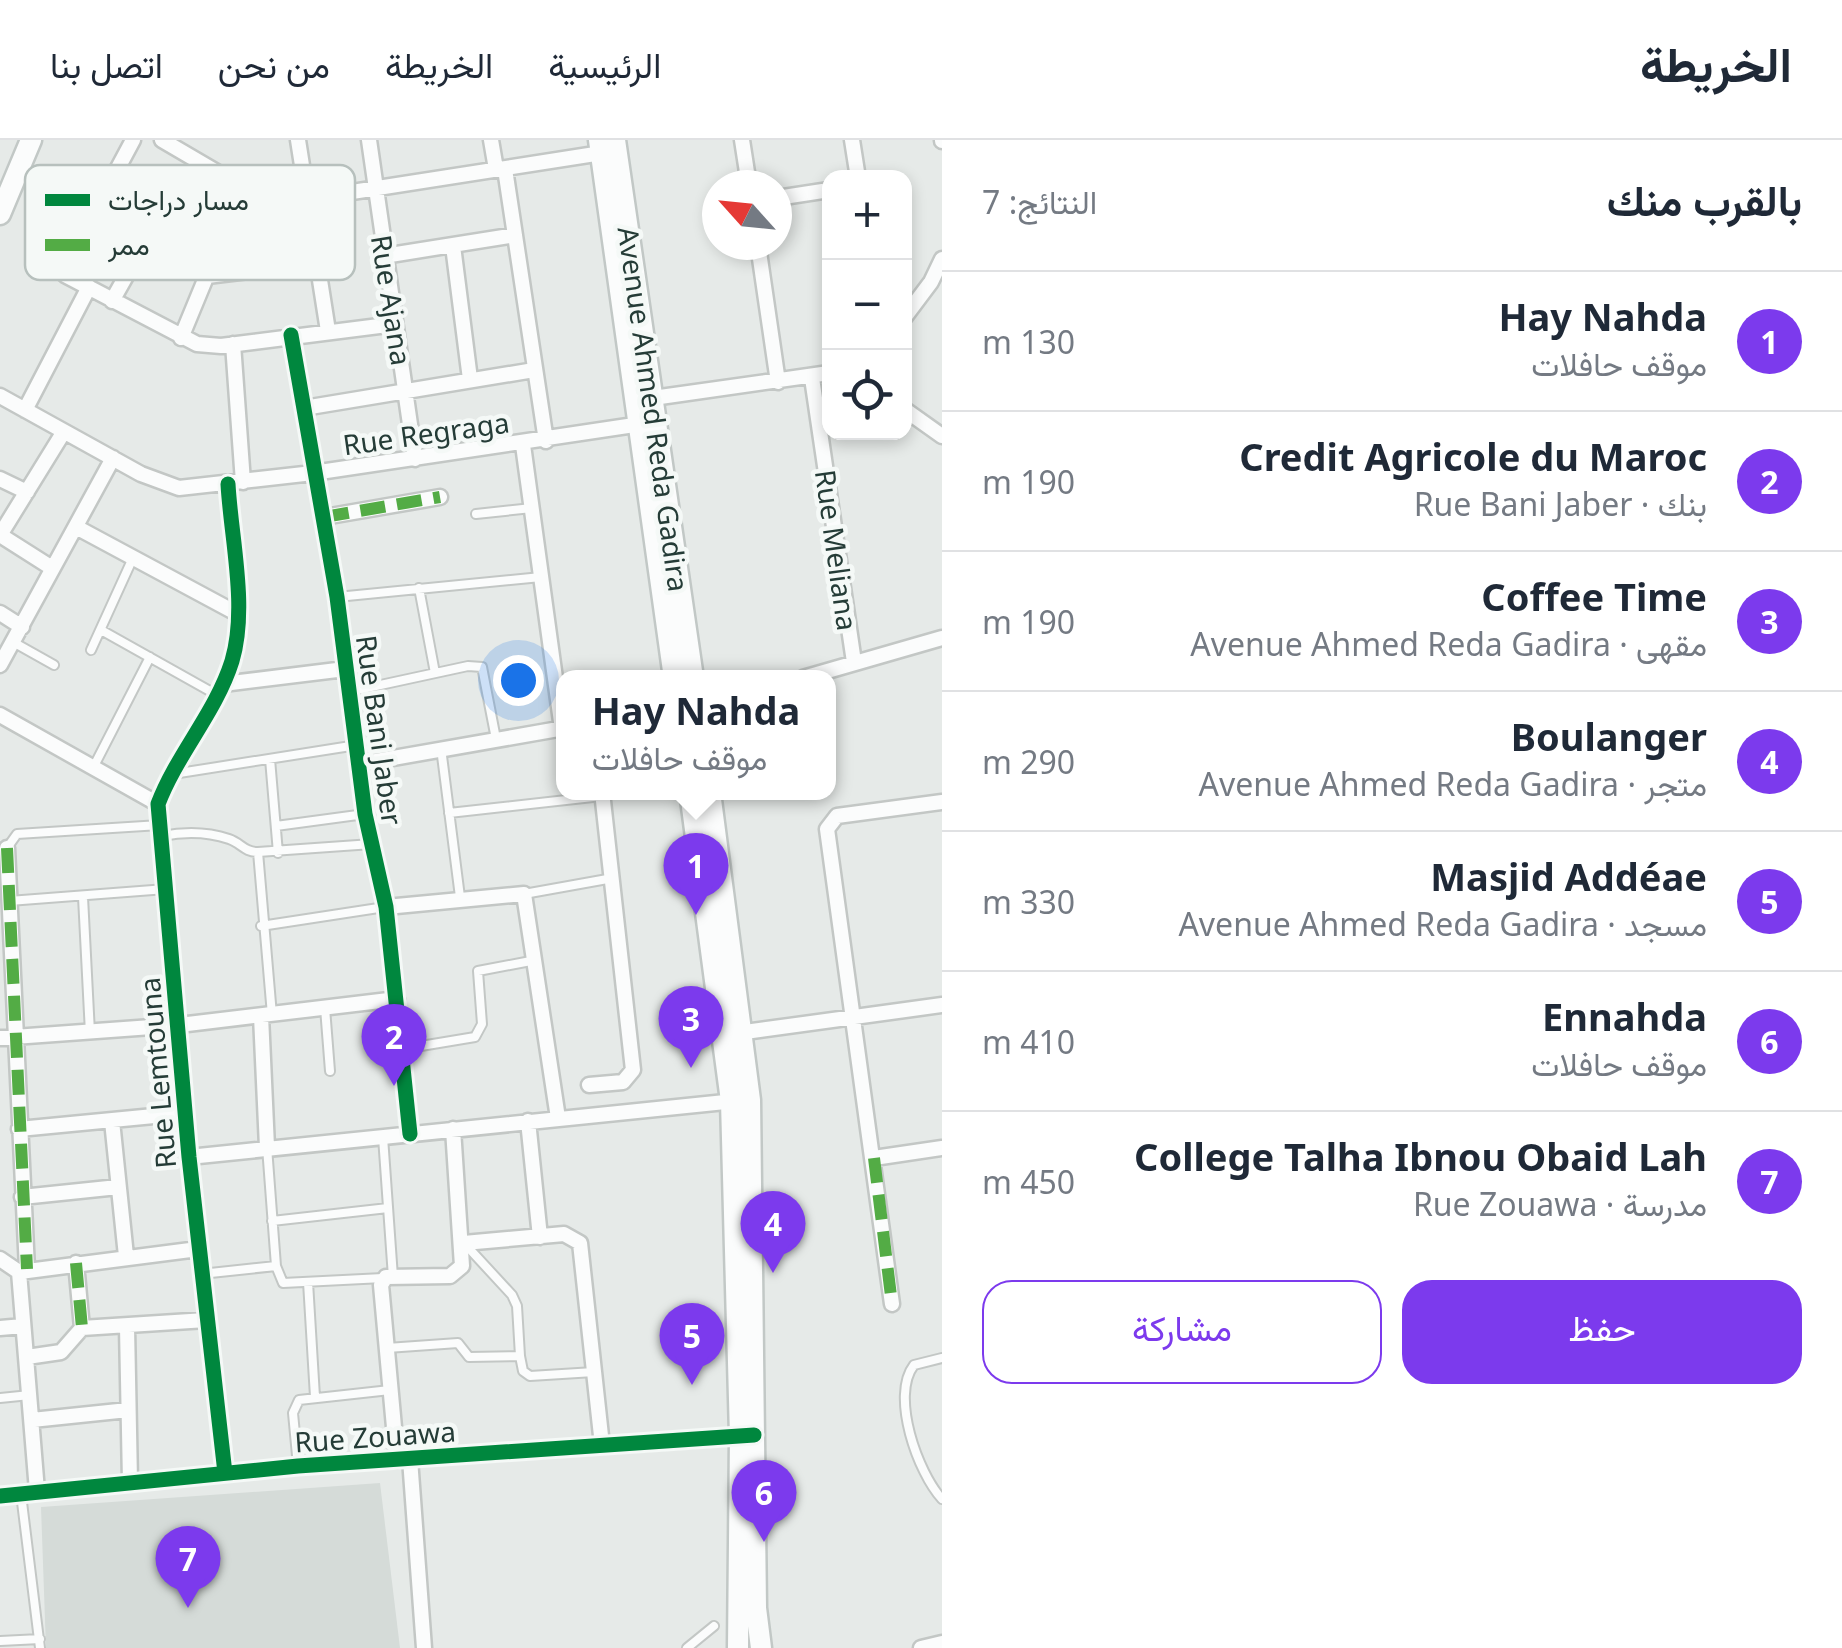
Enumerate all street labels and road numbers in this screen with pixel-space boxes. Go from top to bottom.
street label: Avenue Ahmed Reda Gadira [610,224,698,594]
street label: Rue Ajana [363,232,421,368]
street label: Rue Regraga [340,403,512,463]
street label: Rue Meliana [807,467,867,633]
street label: Rue Bani Jaber [348,633,412,828]
street label: Rue Lemtouna [130,976,184,1170]
street label: Rue Zouawa [293,1411,457,1461]

